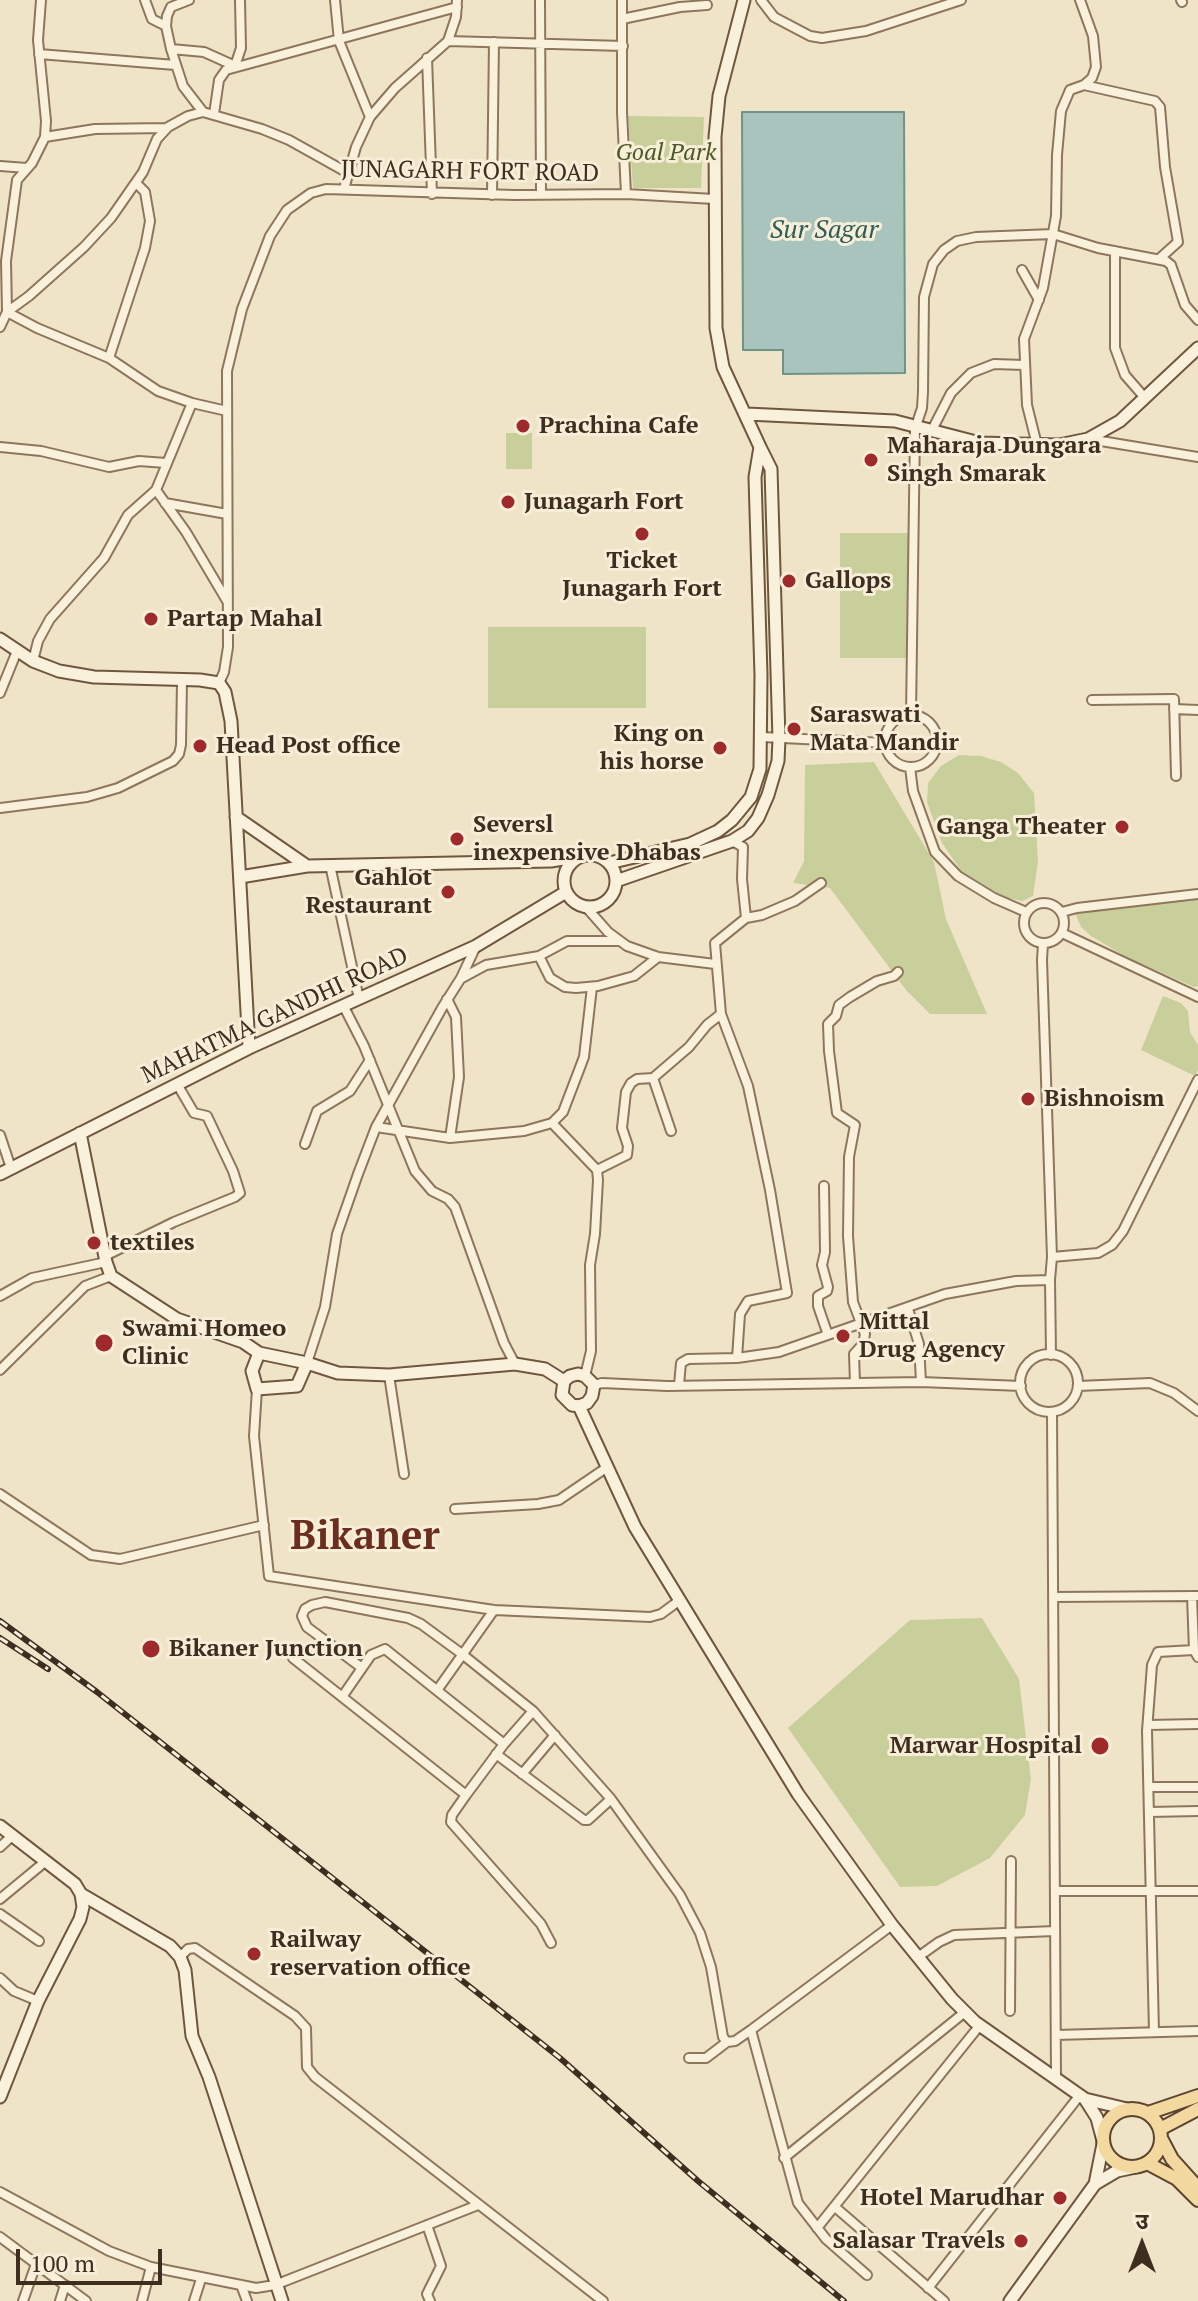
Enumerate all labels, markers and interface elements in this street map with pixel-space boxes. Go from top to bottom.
park label: Goal Park [615,139,717,167]
street label: JUNAGARH FORT ROAD [341,155,599,189]
water label: Sur Sagar [770,215,878,247]
place label: Prachina Cafe [539,412,699,440]
marker: Prachina Cafe [514,417,532,435]
place label: Maharaja Dungara Singh Smarak [887,432,1101,488]
marker: Maharaja Dungara Singh Smarak [862,451,880,469]
place label: Junagarh Fort [524,488,684,516]
marker: Junagarh Fort [499,493,517,511]
marker: Ticket Junagarh Fort [633,525,651,543]
place label: Ticket Junagarh Fort [562,547,722,603]
place label: Gallops [805,567,891,595]
marker: Gallops [780,572,798,590]
place label: Partap Mahal [167,605,322,633]
marker: Partap Mahal [142,610,160,628]
place label: Saraswati Mata Mandir [810,701,959,757]
place label: King on his horse [600,720,704,776]
marker: Saraswati Mata Mandir [785,720,803,738]
place label: Head Post office [216,732,401,760]
marker: Head Post office [191,737,209,755]
marker: King on his horse [711,739,729,757]
place label: Seversl inexpensive Dhabas [473,811,701,867]
place label: Ganga Theater [936,813,1106,841]
marker: Ganga Theater [1113,818,1131,836]
marker: Seversl inexpensive Dhabas [448,830,466,848]
place label: Gahlot Restaurant [305,864,432,920]
marker: Gahlot Restaurant [439,883,457,901]
street label: MAHATMA GANDHI ROAD [137,942,413,1090]
place label: Bishnoism [1044,1085,1164,1113]
marker: Bishnoism [1019,1090,1037,1108]
place label: textiles [110,1229,195,1257]
marker: textiles [85,1234,103,1252]
place label: Mittal Drug Agency [859,1308,1005,1364]
place label: Swami Homeo Clinic [122,1315,286,1371]
marker: Mittal Drug Agency [834,1327,852,1345]
marker: Swami Homeo Clinic [93,1332,115,1354]
district label: Bikaner [290,1514,440,1562]
place label: Bikaner Junction [169,1635,363,1663]
marker: Bikaner Junction [140,1638,162,1660]
place label: Marwar Hospital [890,1732,1082,1760]
marker: Marwar Hospital [1089,1735,1111,1757]
place label: Railway reservation office [270,1926,471,1982]
marker: Railway reservation office [245,1945,263,1963]
place label: Hotel Marudhar [860,2184,1044,2212]
marker: Hotel Marudhar [1051,2189,1069,2207]
north arrow [1102,2205,1182,2285]
text: उ [1136,2206,1148,2235]
place label: Salasar Travels [833,2227,1005,2255]
marker: Salasar Travels [1012,2232,1030,2250]
scale bar [20,2233,166,2283]
text: 100 m [30,2247,95,2279]

